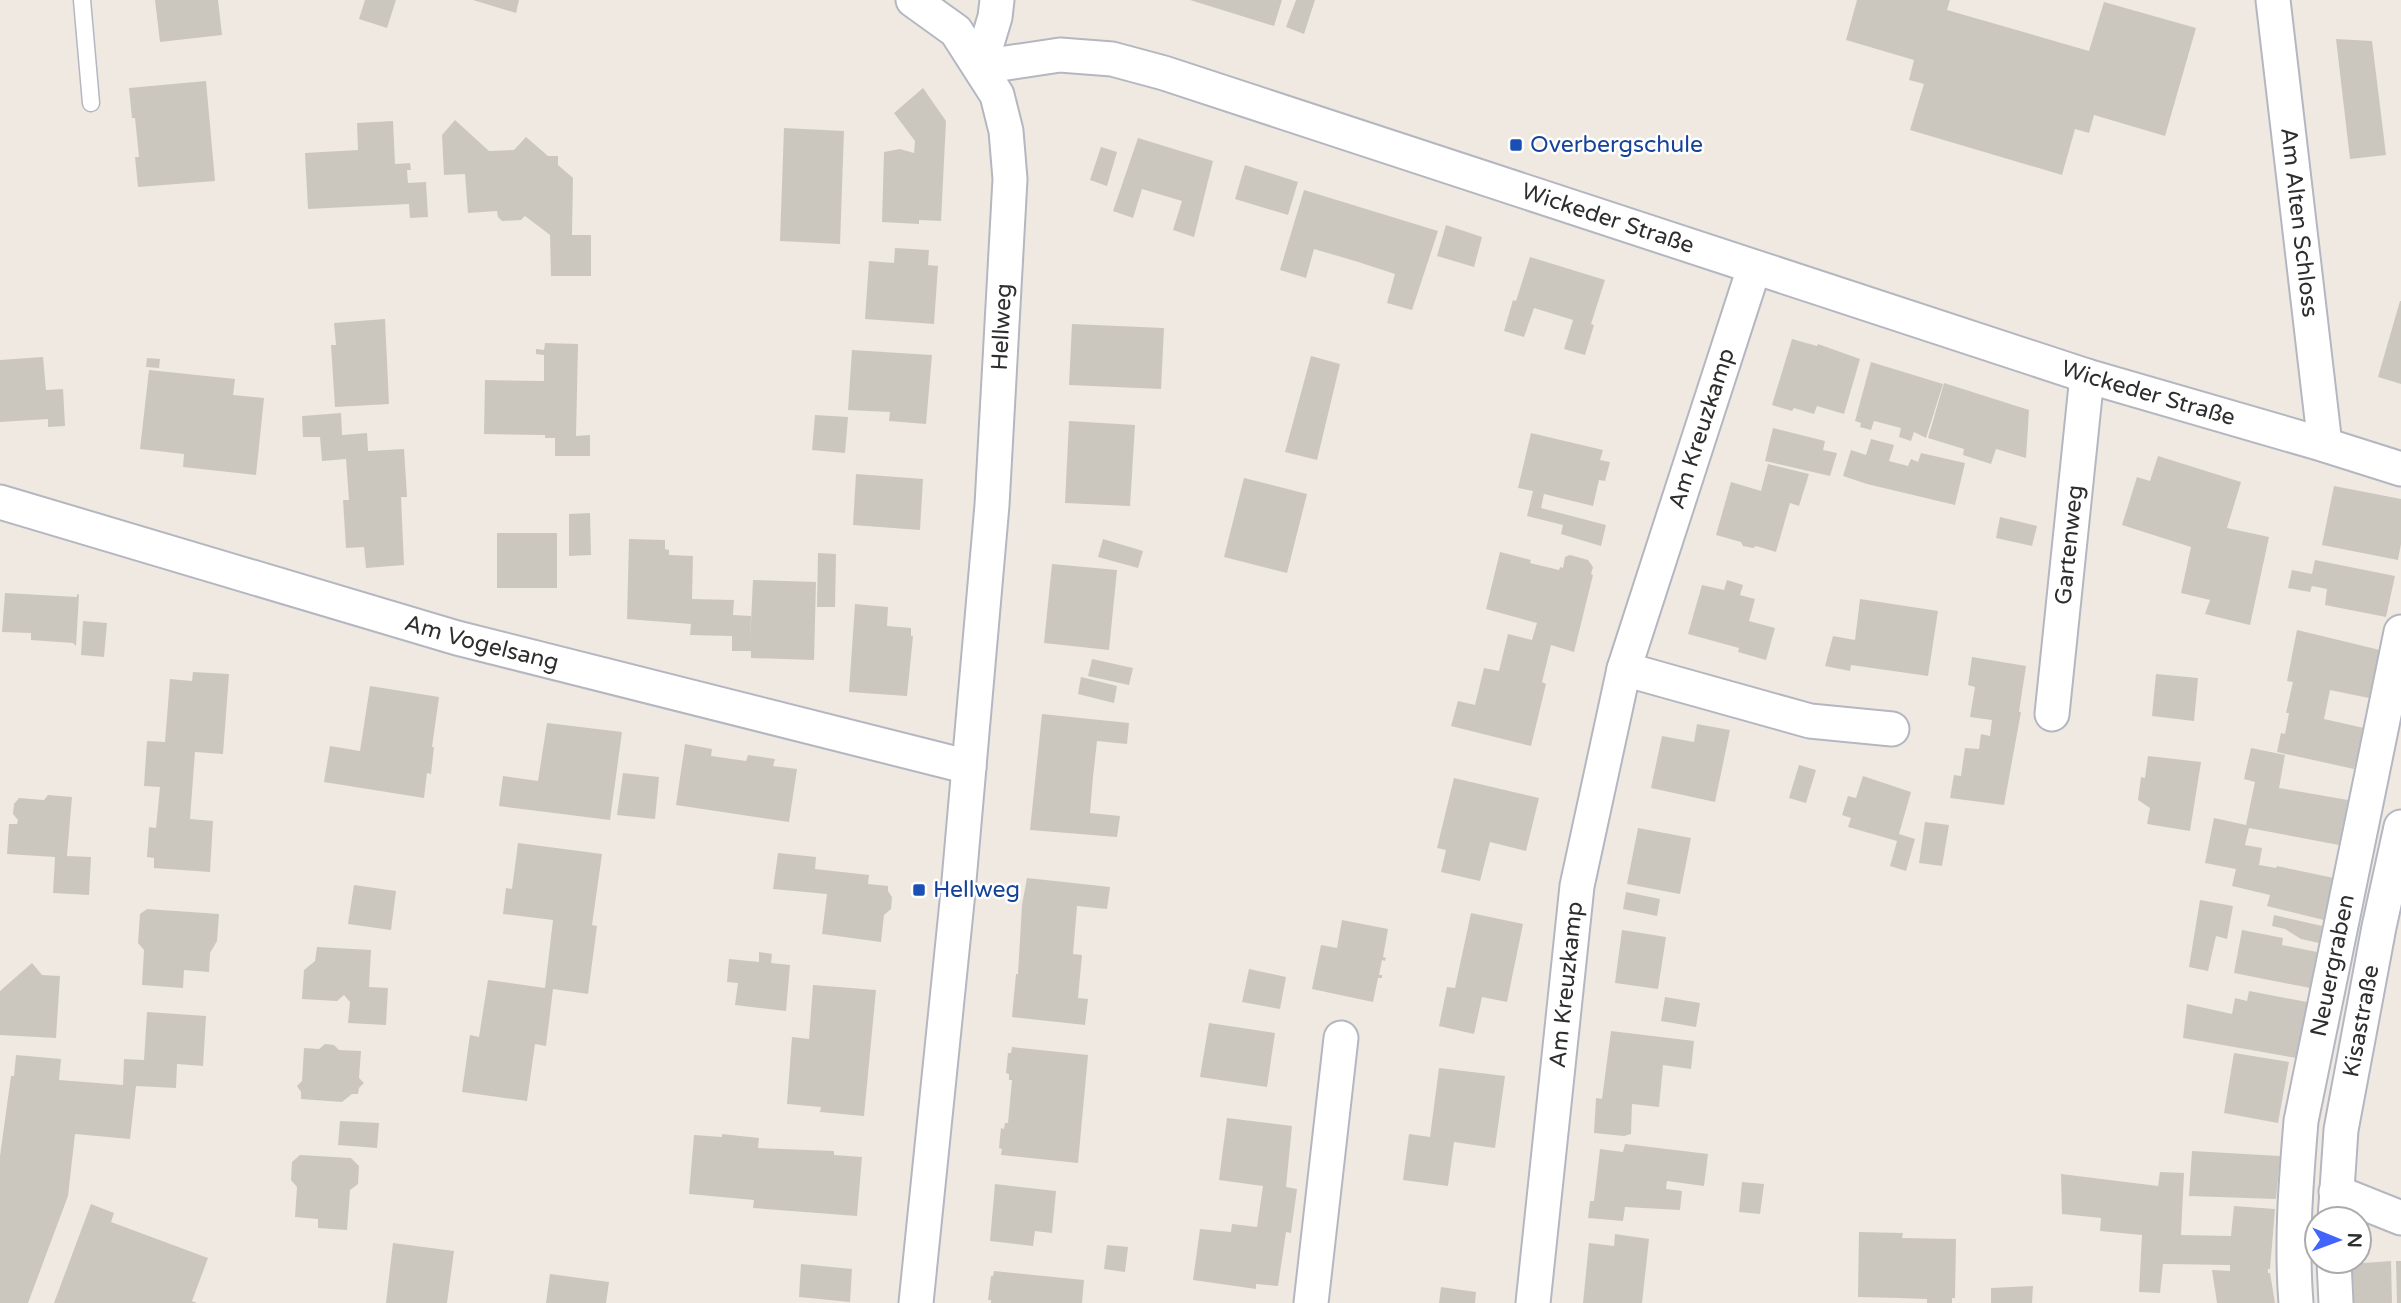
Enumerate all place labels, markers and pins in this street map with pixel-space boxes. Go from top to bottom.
place label: Overbergschule [1530,131,1703,159]
marker: Overbergschule [1508,137,1524,153]
place label: Hellweg [933,876,1020,904]
marker: Hellweg [911,882,927,898]

